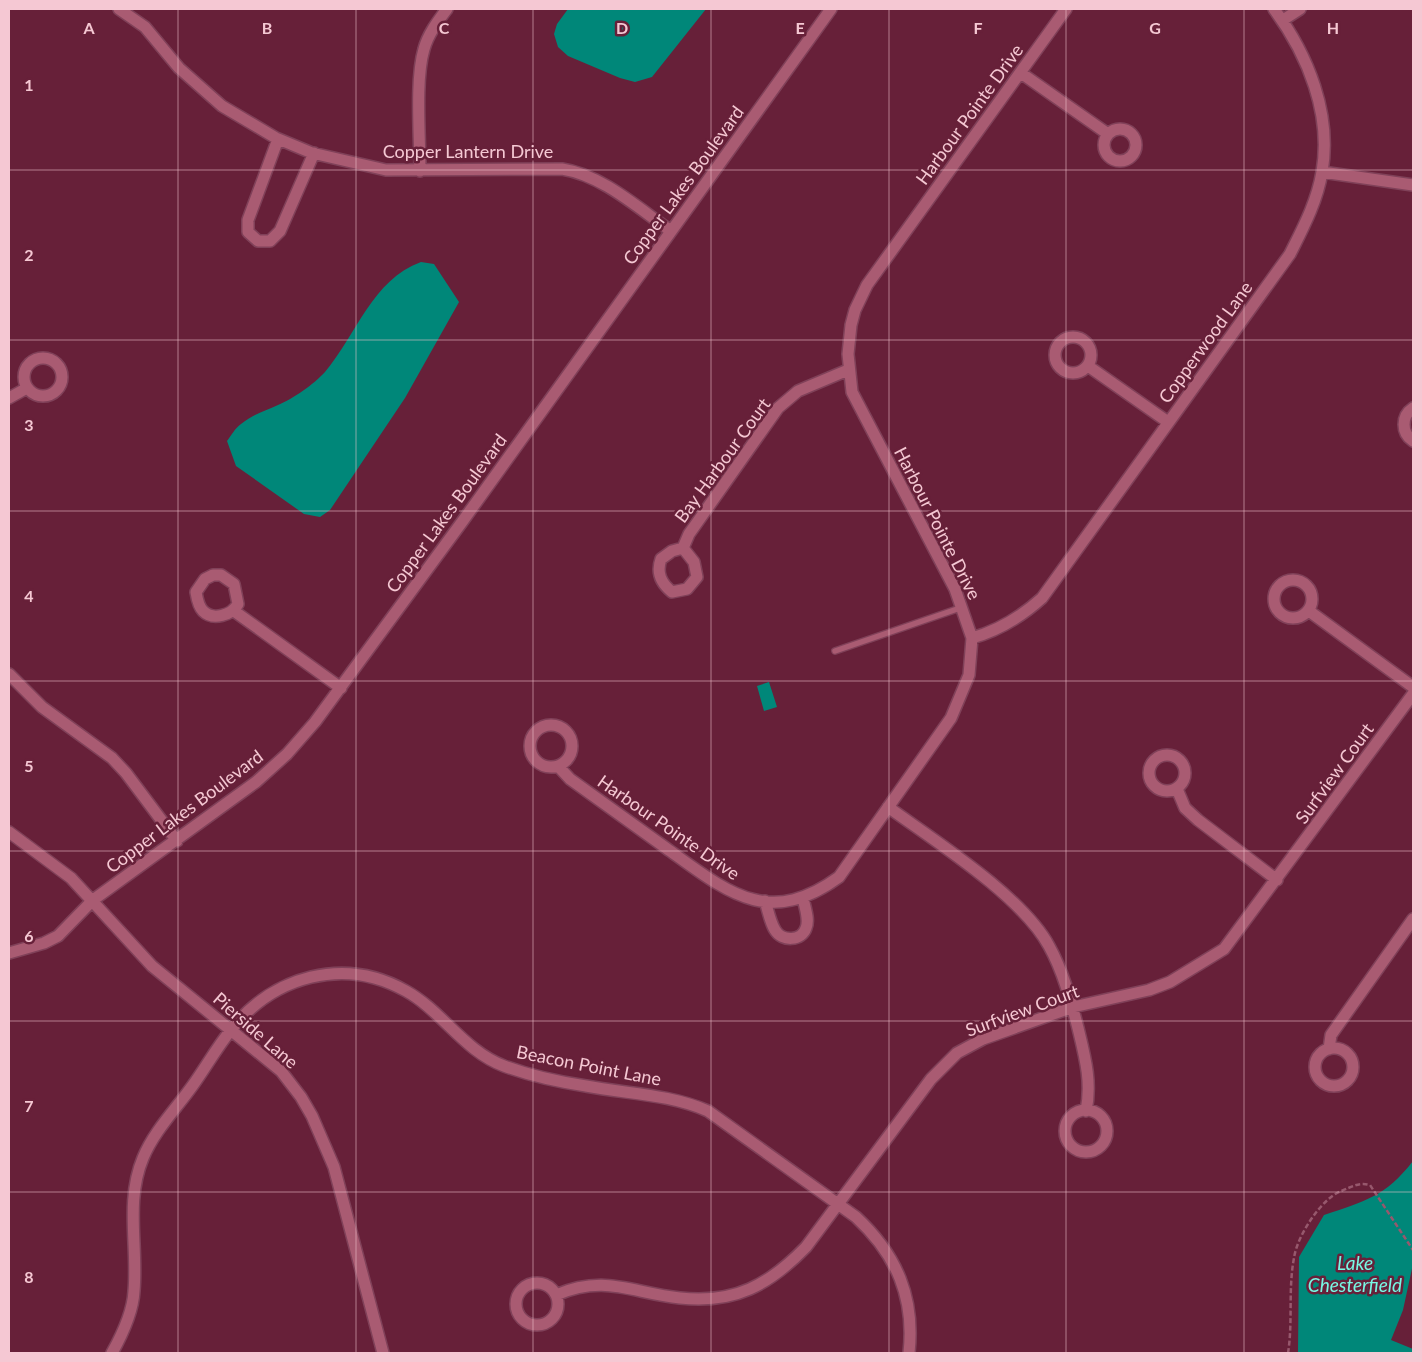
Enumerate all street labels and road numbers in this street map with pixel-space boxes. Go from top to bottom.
street label: Harbour Pointe Drive [911,39,1027,189]
street label: Copper Lakes Boulevard [618,101,748,269]
street label: Copper Lantern Drive [383,140,553,162]
street label: Copperwood Lane [1153,277,1257,407]
street label: Bay Harbour Court [669,393,775,527]
street label: Copper Lakes Boulevard [381,429,511,597]
street label: Harbour Pointe Drive [890,443,986,603]
street label: Surfview Court [1290,718,1378,828]
street label: Copper Lakes Boulevard [101,745,267,877]
street label: Harbour Pointe Drive [594,770,744,884]
street label: Surfview Court [962,979,1082,1041]
street label: Pierside Lane [209,987,303,1073]
street label: Beacon Point Lane [515,1040,663,1090]

